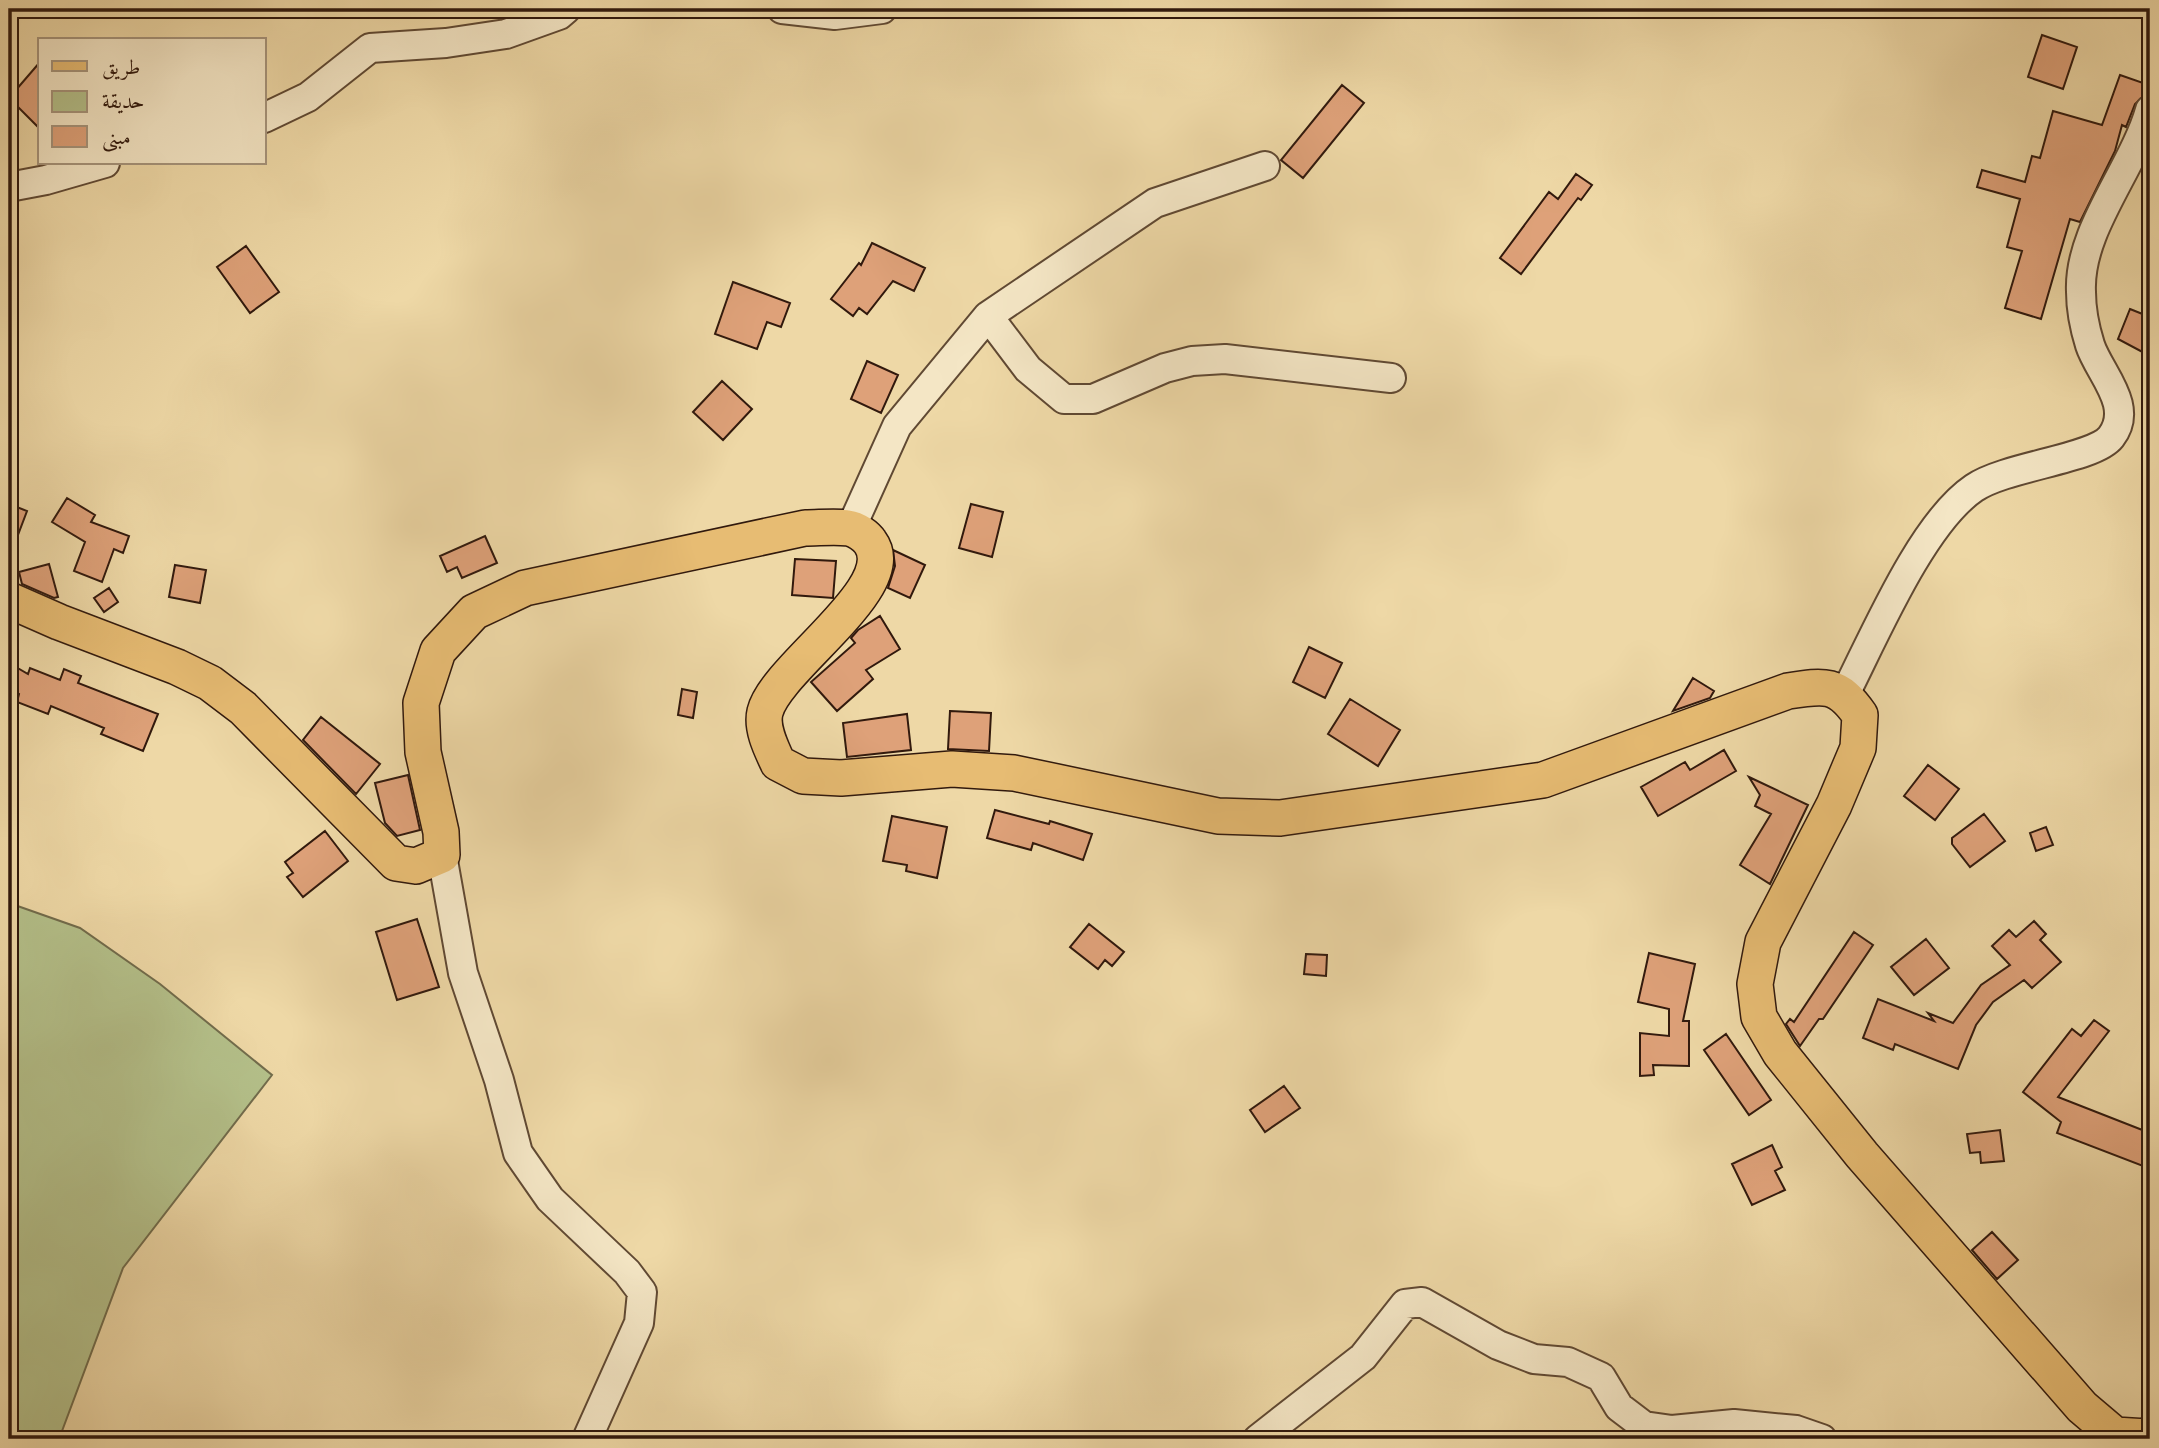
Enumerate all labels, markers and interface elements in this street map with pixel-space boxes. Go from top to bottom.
legend [38,38,266,164]
text: طريق [102,58,140,80]
text: حديقة [102,92,145,114]
text: مبنى [102,128,131,152]

